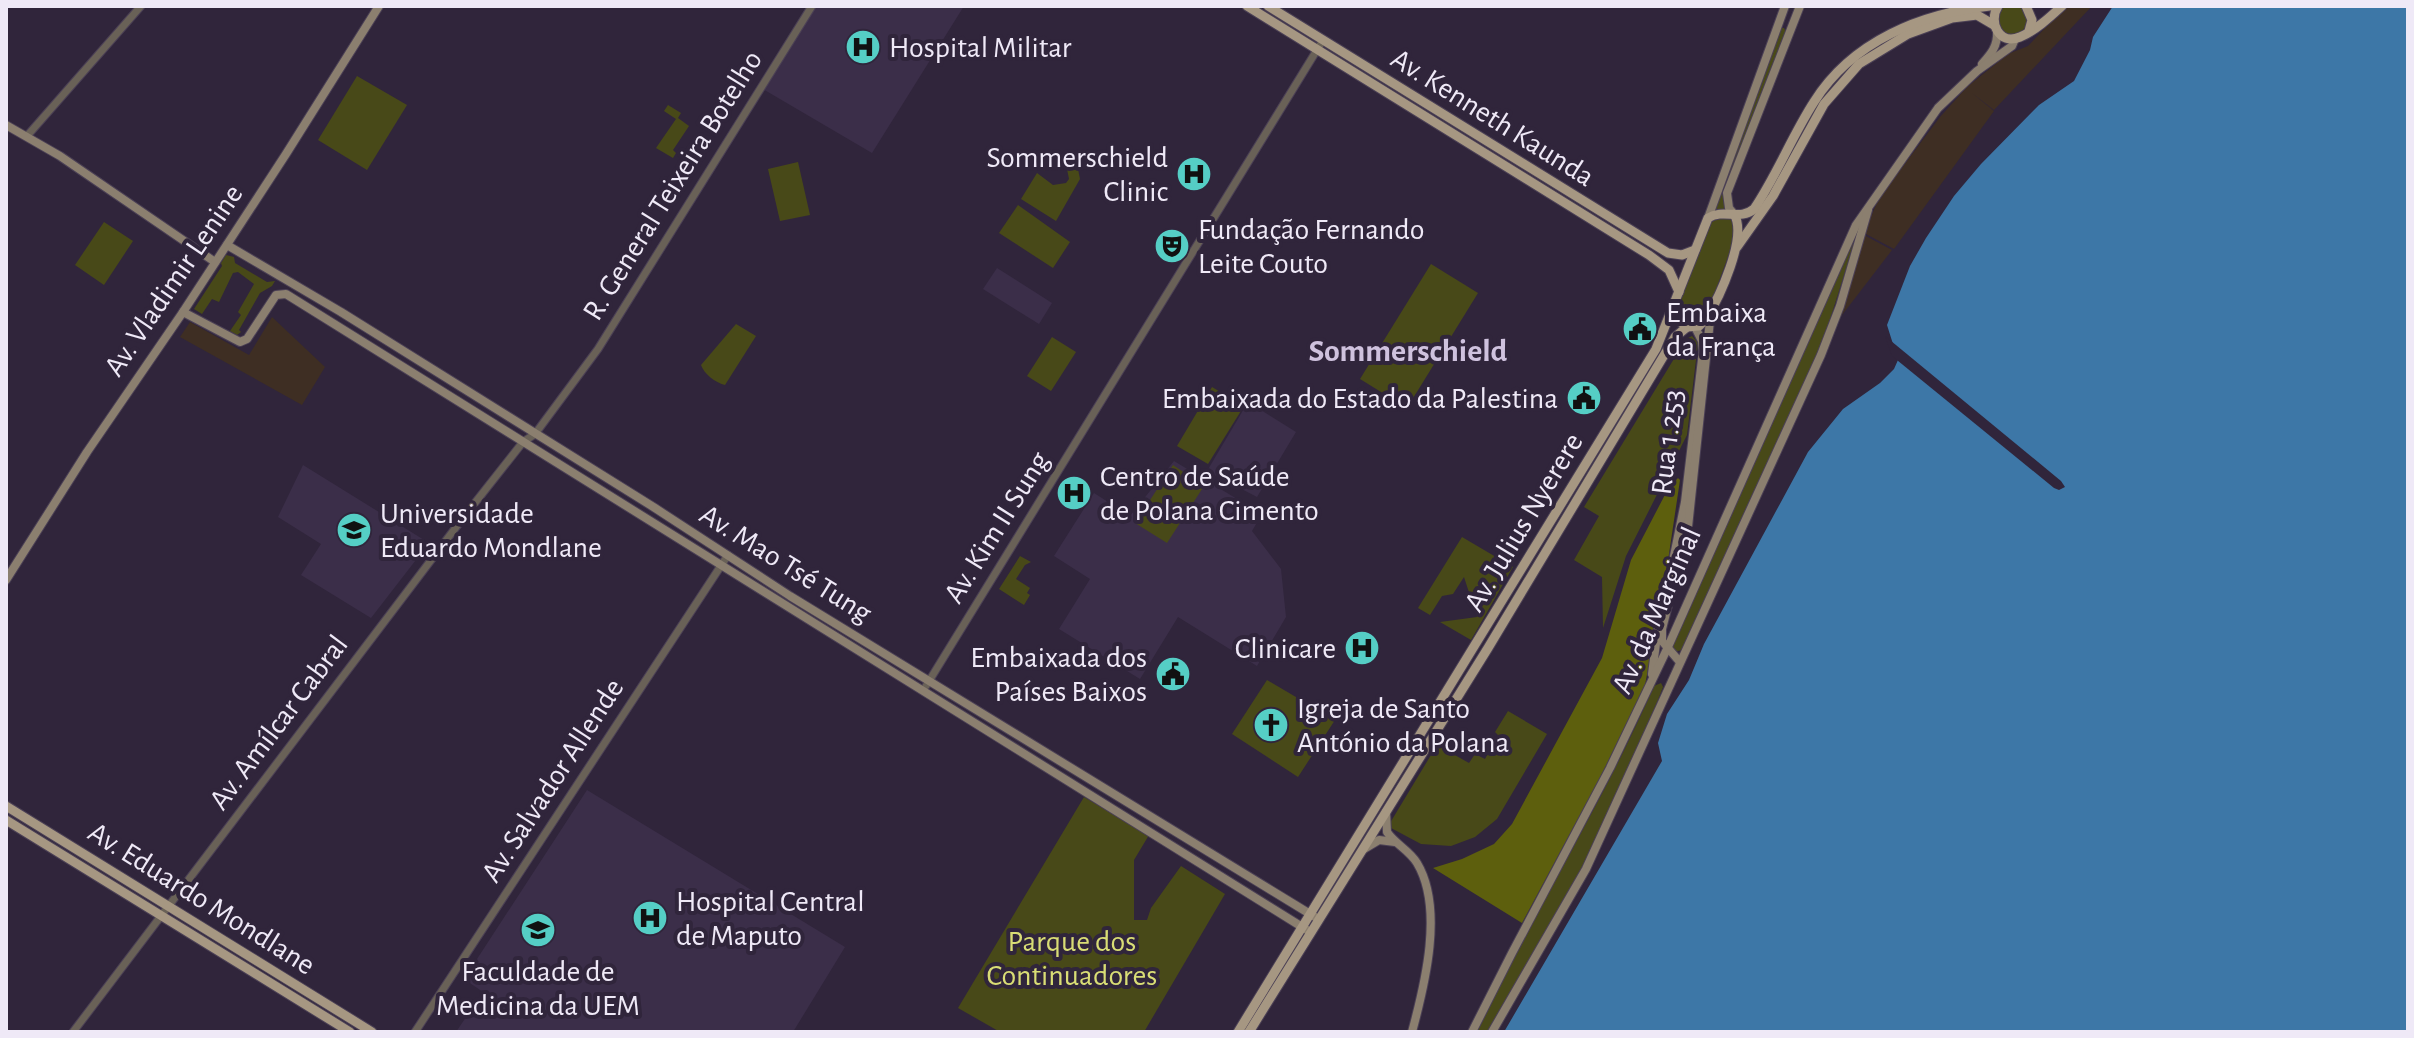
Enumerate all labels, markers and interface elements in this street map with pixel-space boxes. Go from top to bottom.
hospital icon: Hospital Militar [844,28,882,66]
place label: Hospital Militar [889,33,1072,63]
street label: Av. Kenneth Kaunda [1386,43,1599,192]
street label: R. General Teixeira Botelho [578,45,768,326]
place label: Sommerschield Clinic [987,143,1168,207]
hospital icon: Sommerschield Clinic [1175,155,1213,193]
street label: Av. Vladimir Lenine [99,179,249,382]
place label: Fundação Fernando Leite Couto [1198,215,1424,279]
theatre icon: Fundação Fernando Leite Couto [1153,227,1191,265]
place label: Embaixa da França [1666,298,1776,362]
public building icon: Embaixa da França [1621,310,1659,348]
district label: Sommerschield [1309,335,1508,367]
public building icon: Embaixada do Estado da Palestina [1565,379,1603,417]
place label: Embaixada do Estado da Palestina [1162,384,1558,414]
street label: Rua 1.253 [1647,388,1689,497]
street label: Av. Julius Nyerere [1459,428,1589,617]
street label: Av. Kim II Sung [939,446,1055,608]
place label: Centro de Saúde de Polana Cimento [1100,462,1319,526]
hospital icon: Centro de Saúde de Polana Cimento [1055,474,1093,512]
place label: Universidade Eduardo Mondlane [380,499,602,563]
street label: Av. Mao Tsé Tung [694,499,877,629]
school or university icon: Universidade Eduardo Mondlane [335,511,373,549]
street label: Av. da Marginal [1607,523,1707,698]
hospital icon: Clinicare [1343,629,1381,667]
street label: Av. Amílcar Cabral [204,630,354,815]
place label: Clinicare [1235,634,1336,664]
place label: Embaixada dos Países Baixos [970,643,1147,707]
public building icon: Embaixada dos Países Baixos [1154,655,1192,693]
street label: Av. Salvador Allende [476,674,630,887]
place label: Igreja de Santo António da Polana [1297,694,1509,758]
church icon: Igreja de Santo António da Polana [1252,706,1290,744]
street label: Av. Eduardo Mondlane [83,817,320,981]
place label: Hospital Central de Maputo [676,887,865,951]
hospital icon: Hospital Central de Maputo [631,899,669,937]
school or university icon: Faculdade de Medicina da UEM [519,911,557,949]
park label: Parque dos Continuadores [987,927,1157,991]
place label: Faculdade de Medicina da UEM [436,957,640,1021]

